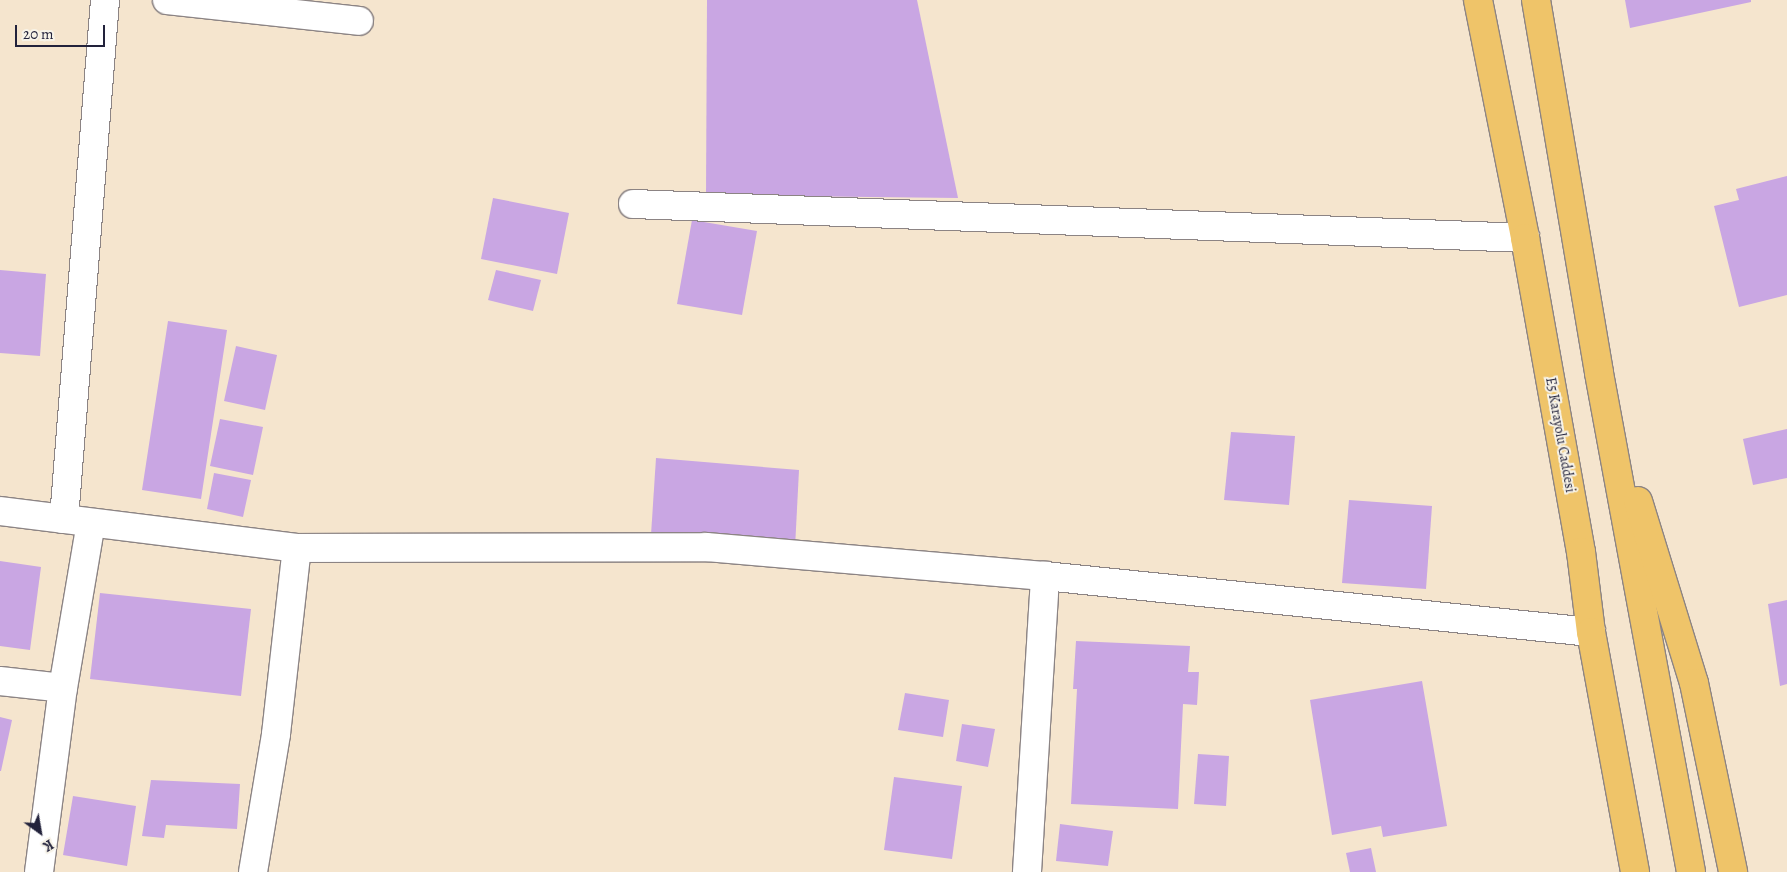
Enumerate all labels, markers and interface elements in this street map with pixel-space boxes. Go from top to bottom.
scale bar [18,15,108,47]
text: 20 m [23,24,54,44]
street label: E5 Karayolu Caddesi [1542,376,1578,494]
north arrow [15,807,65,857]
text: K [39,835,57,856]

